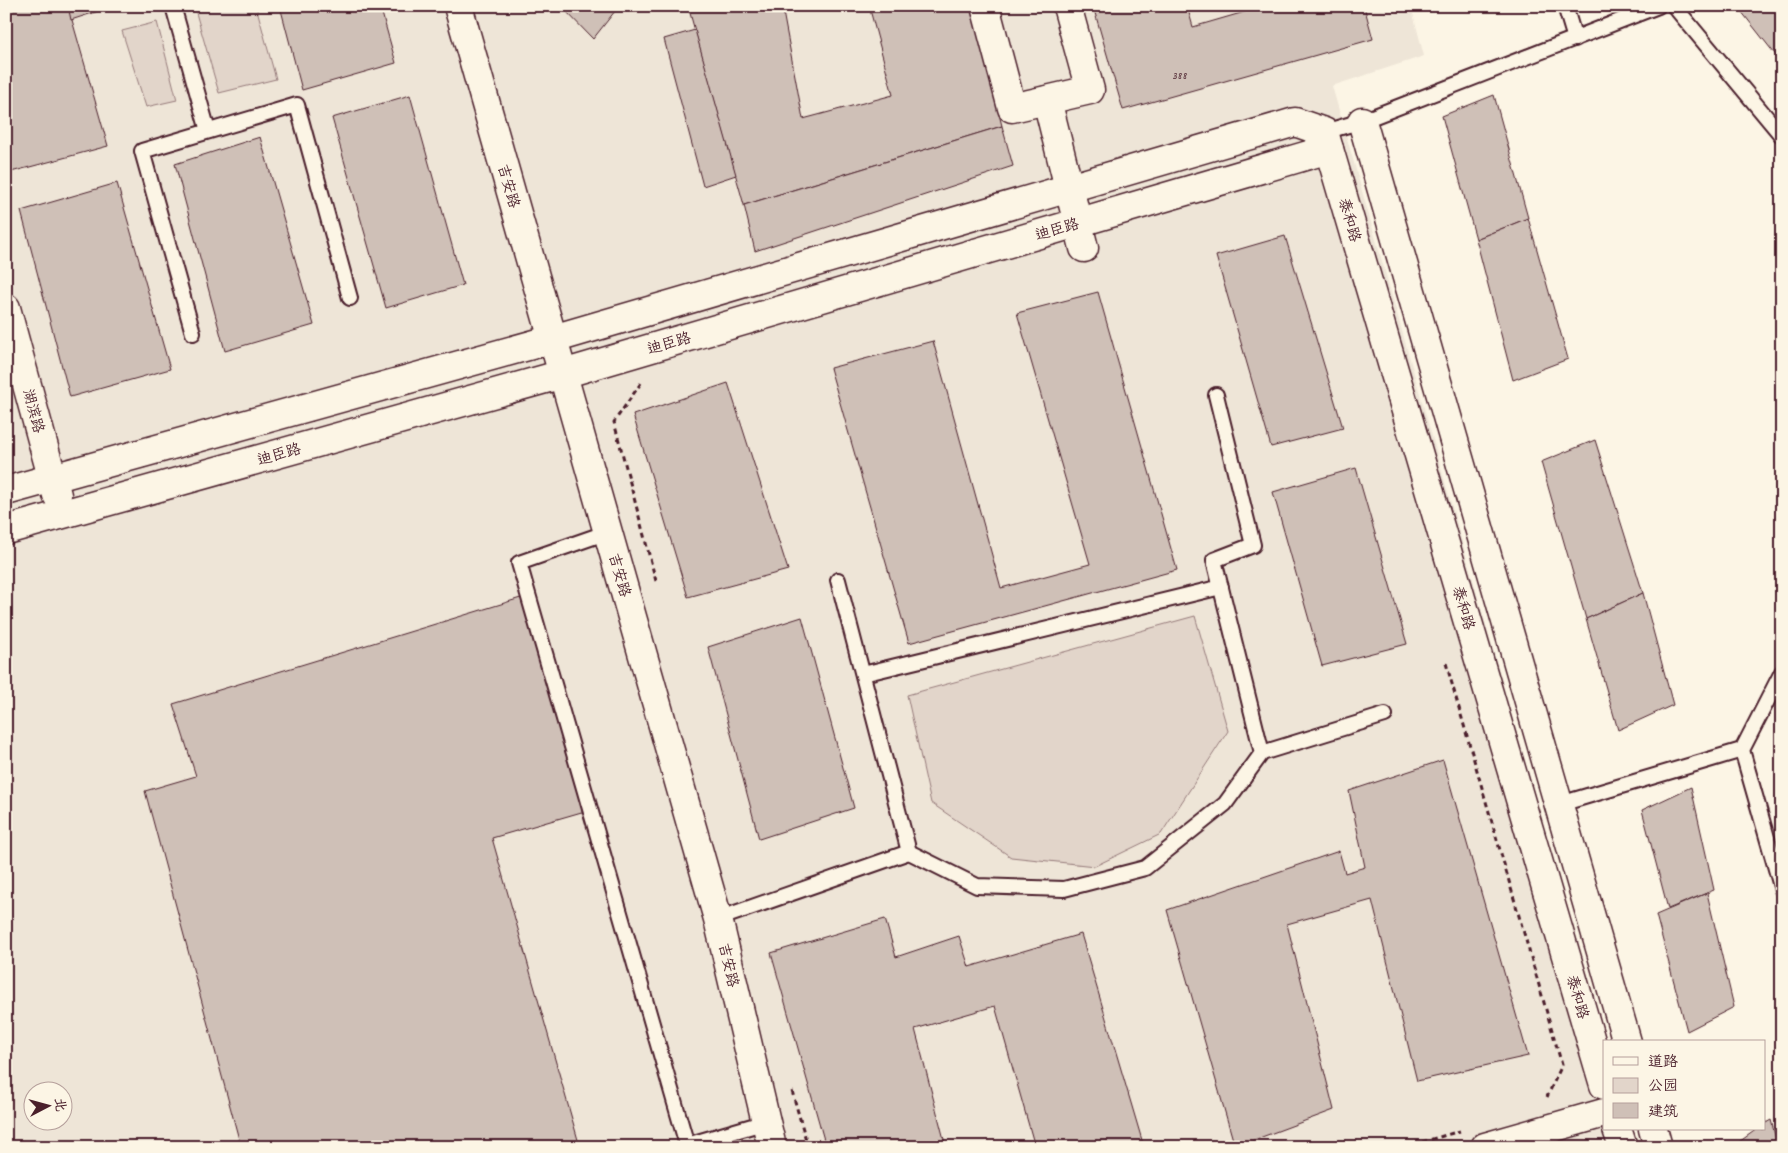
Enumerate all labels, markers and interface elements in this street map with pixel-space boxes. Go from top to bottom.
house number: 388 [1173,68,1188,85]
street label: 吉安路 [490,162,524,211]
street label: 泰和路 [1331,196,1365,245]
street label: 迪臣路 [1033,214,1082,248]
street label: 迪臣路 [645,328,694,362]
street label: 湖滨路 [16,387,49,436]
street label: 迪臣路 [255,439,304,473]
street label: 吉安路 [601,551,635,600]
street label: 泰和路 [1445,584,1479,633]
street label: 吉安路 [711,941,743,990]
street label: 泰和路 [1559,973,1593,1022]
legend [1603,1040,1766,1130]
text: 道路 [1648,1052,1678,1074]
text: 公园 [1648,1076,1678,1098]
north arrow [22,1080,72,1130]
text: 北 [48,1097,70,1113]
text: 建筑 [1648,1102,1678,1124]

